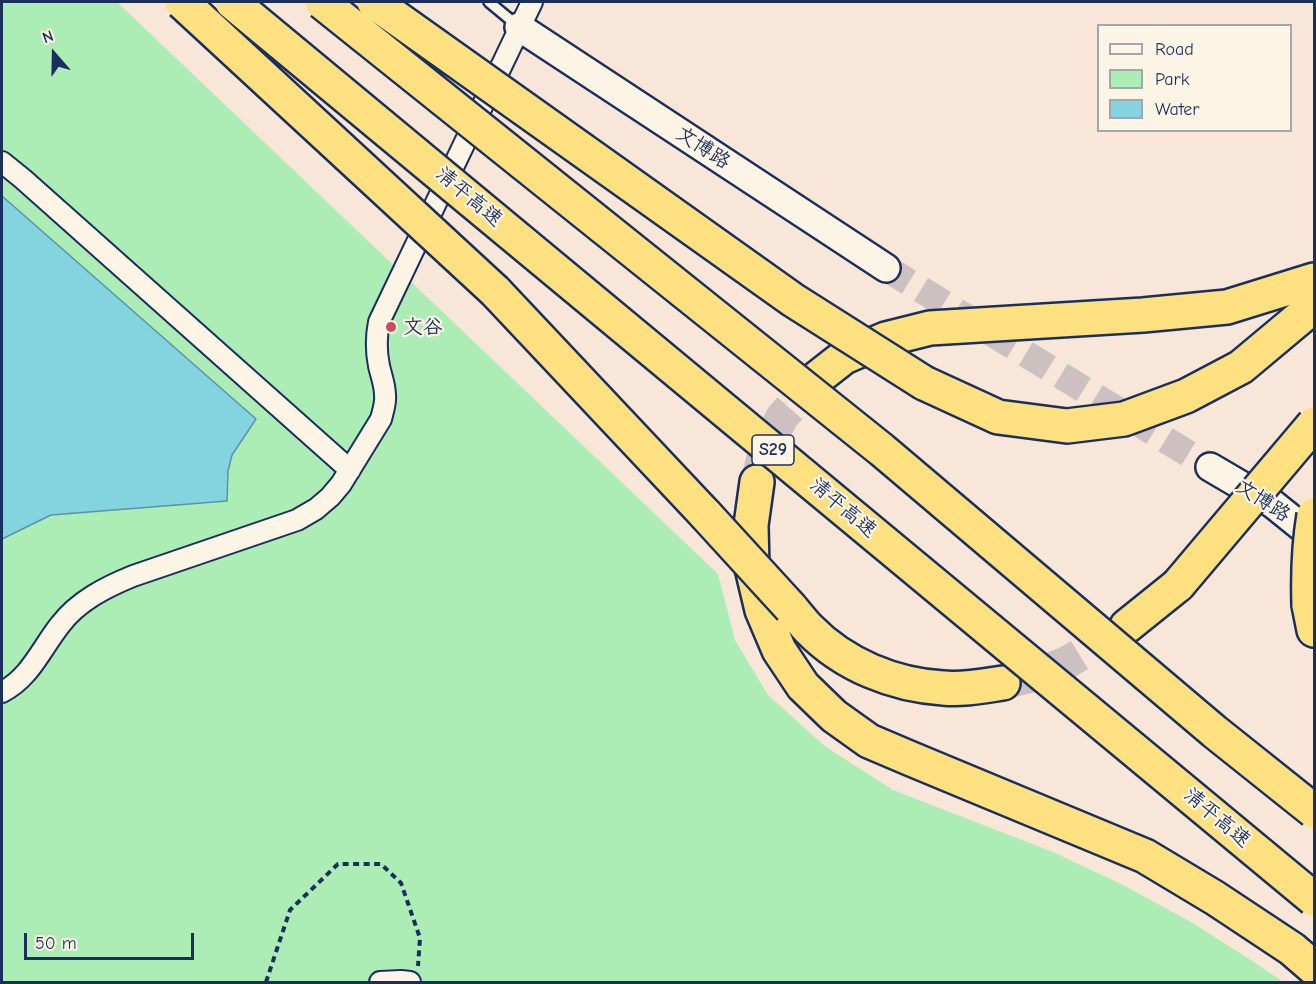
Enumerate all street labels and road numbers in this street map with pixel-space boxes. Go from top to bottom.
street label: 文博路 [671,122,735,174]
street label: 清平高速 [431,162,507,232]
road number: S29 [752,435,794,465]
street label: 清平高速 [805,473,881,543]
street label: 文博路 [1231,475,1295,527]
street label: 清平高速 [1179,783,1255,853]

